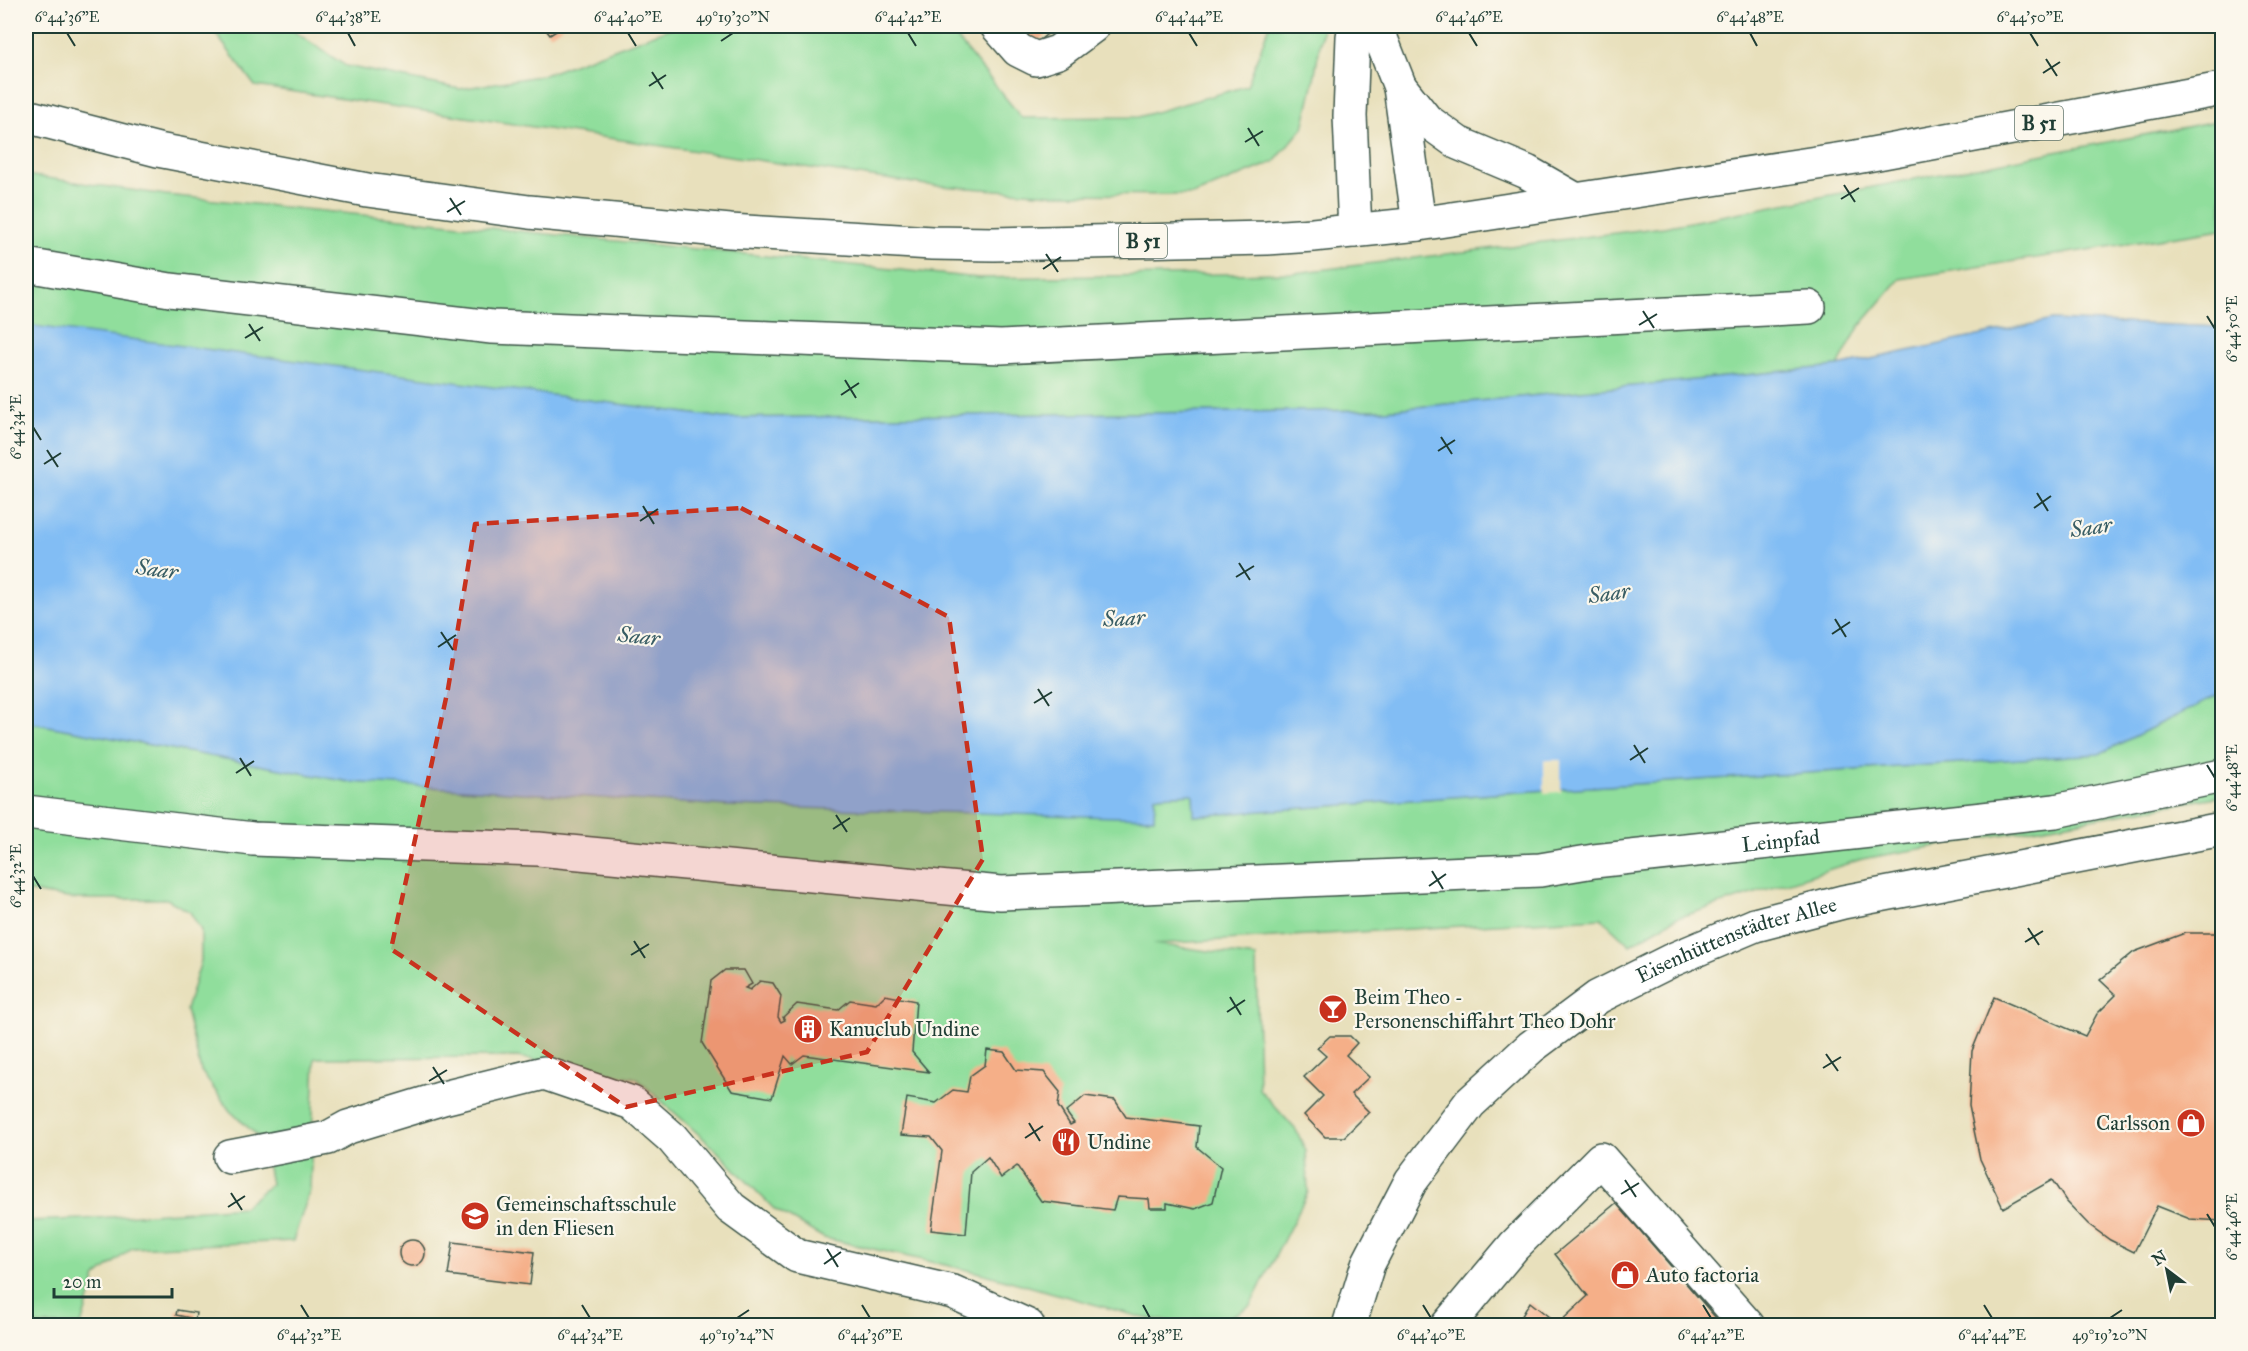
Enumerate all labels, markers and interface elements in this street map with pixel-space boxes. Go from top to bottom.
text: 6°44'36"E [35,8,100,26]
text: 6°44'38"E [315,8,381,26]
text: 6°44'40"E [594,8,662,26]
text: 49°19'30"N [696,8,770,26]
text: 6°44'42"E [874,8,942,26]
text: 6°44'44"E [1155,8,1223,26]
text: 6°44'46"E [1435,8,1503,26]
text: 6°44'48"E [1716,8,1784,26]
text: 6°44'50"E [1996,8,2064,26]
road number: B 51 [2015,106,2063,140]
road number: B 51 [1119,224,1167,258]
text: 6°44'50"E [2223,295,2241,363]
text: 6°44'34"E [7,394,25,460]
water label: Saar [2067,510,2116,543]
water label: Saar [133,553,182,586]
water label: Saar [1585,576,1634,609]
water label: Saar [1101,603,1148,633]
water label: Saar [616,620,663,652]
text: 6°44'48"E [2223,744,2241,812]
street label: Leinpfad [1740,824,1822,858]
text: 6°44'32"E [7,843,25,908]
street label: Eisenhüttenstädter Allee [1632,891,1840,989]
place label: Beim Theo - Personenschiffahrt Theo Dohr [1354,984,1616,1034]
bar icon: Beim Theo - Personenschiffahrt Theo Dohr [1317,993,1349,1025]
building icon: Kanuclub Undine [792,1013,824,1045]
place label: Kanuclub Undine [829,1016,980,1042]
shop icon: Carlsson [2175,1107,2207,1139]
place label: Carlsson [2096,1110,2170,1136]
restaurant icon: Undine [1050,1126,1082,1158]
place label: Undine [1087,1129,1151,1155]
place label: Gemeinschaftsschule in den Fliesen [496,1191,677,1241]
text: 6°44'46"E [2223,1193,2241,1261]
school or university icon: Gemeinschaftsschule in den Fliesen [459,1200,491,1232]
north arrow [2137,1240,2197,1300]
text: N [2149,1246,2170,1269]
shop icon: Auto factoria [1609,1259,1641,1291]
scale bar [54,1261,172,1299]
place label: Auto factoria [1645,1262,1759,1288]
text: 20 m [63,1271,101,1293]
text: 6°44'32"E [277,1326,342,1344]
text: 6°44'34"E [557,1326,623,1344]
text: 49°19'24"N [700,1326,775,1344]
text: 6°44'36"E [838,1326,903,1344]
text: 6°44'38"E [1117,1326,1183,1344]
text: 6°44'40"E [1397,1326,1465,1344]
text: 6°44'42"E [1677,1326,1745,1344]
text: 6°44'44"E [1958,1326,2026,1344]
text: 49°19'20"N [2072,1326,2148,1344]

